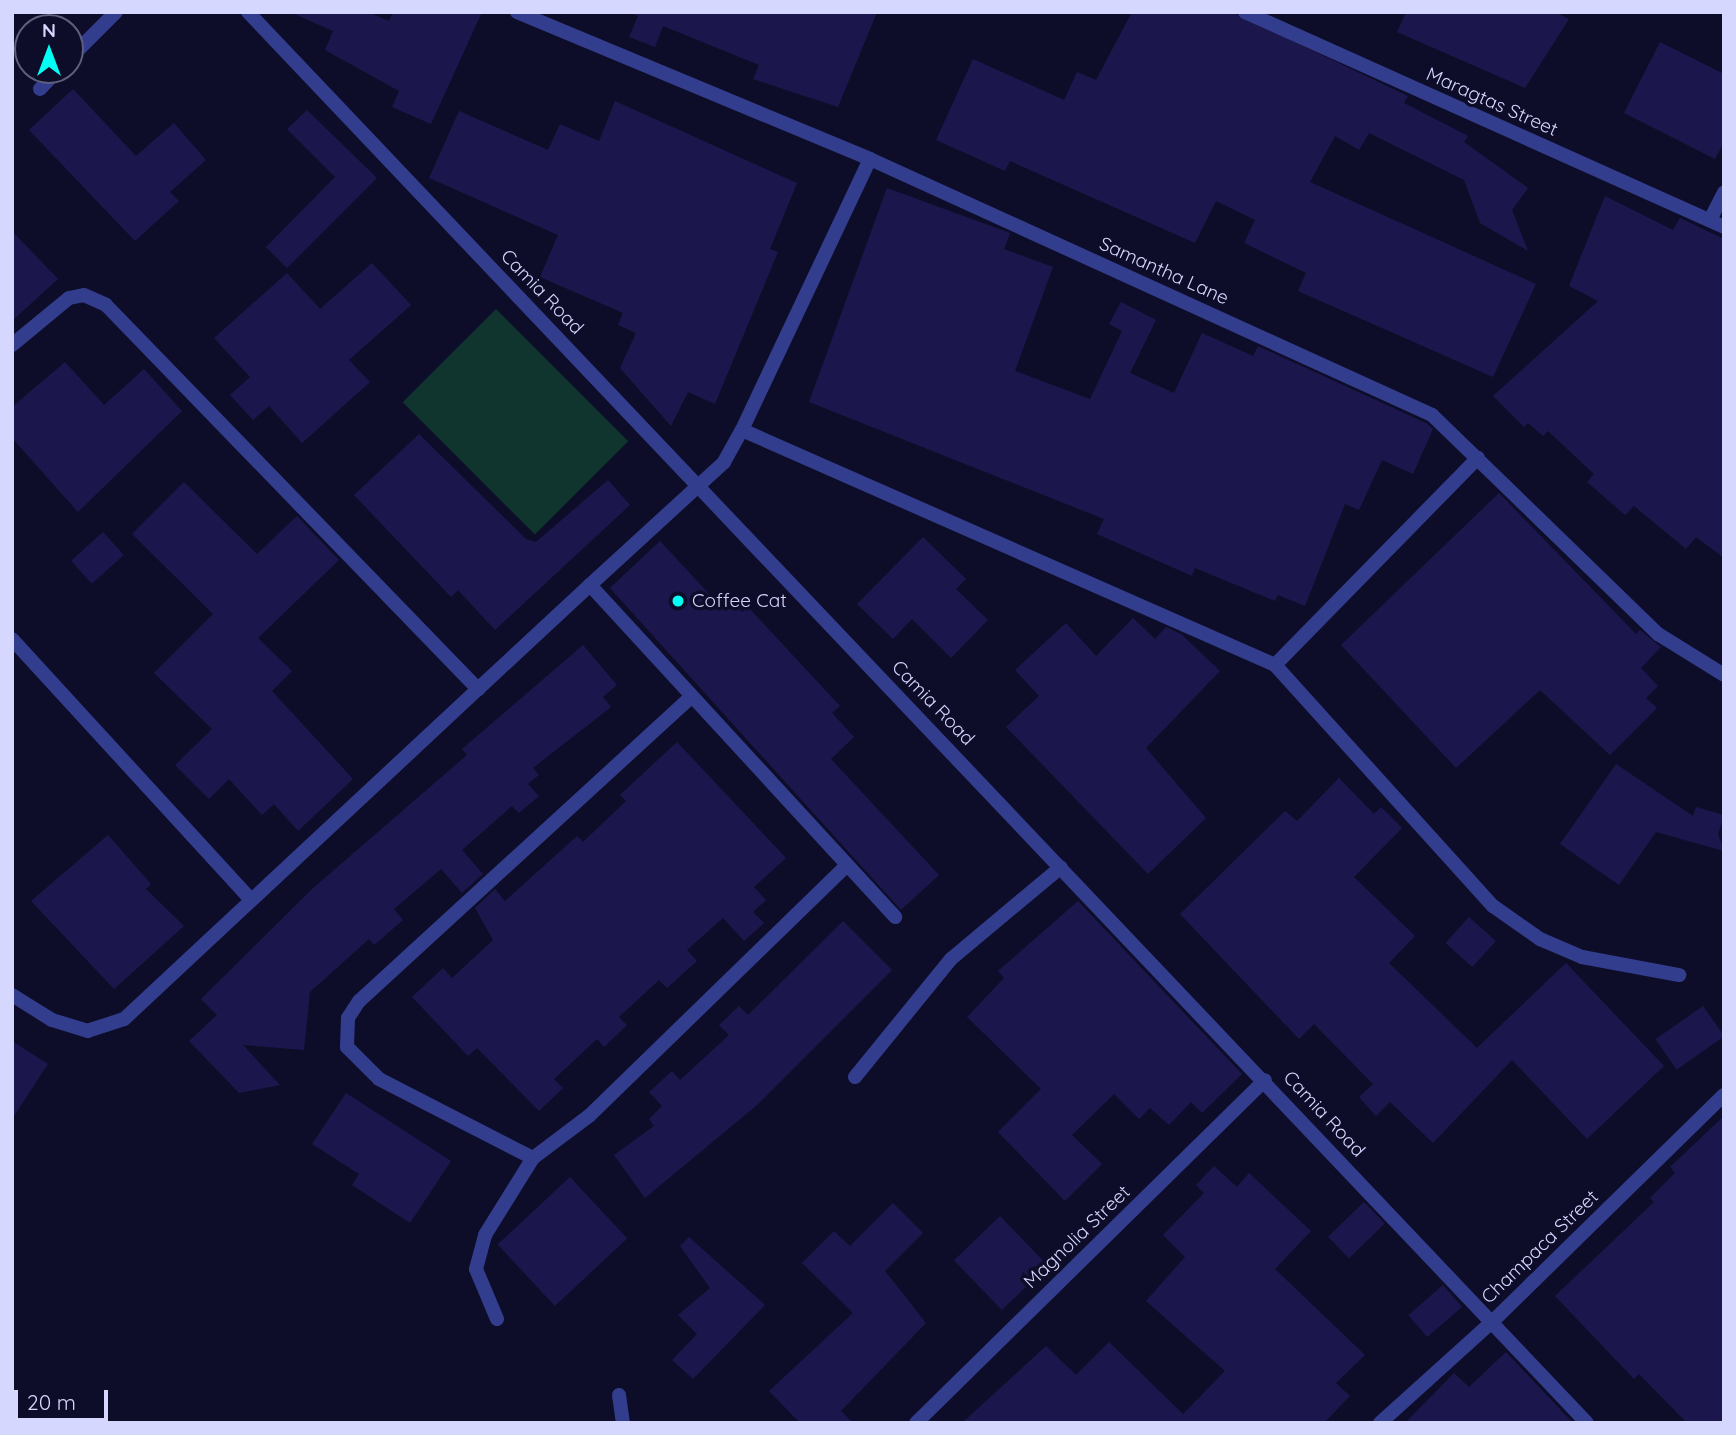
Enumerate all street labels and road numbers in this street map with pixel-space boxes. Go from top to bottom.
street label: Maragtas Street [1423,63,1561,141]
street label: Samantha Lane [1096,232,1232,310]
street label: Camia Road [496,245,588,339]
street label: Camia Road [887,656,979,750]
street label: Camia Road [1278,1066,1370,1162]
street label: Magnolia Street [1019,1181,1135,1293]
street label: Champaca Street [1477,1185,1603,1309]

